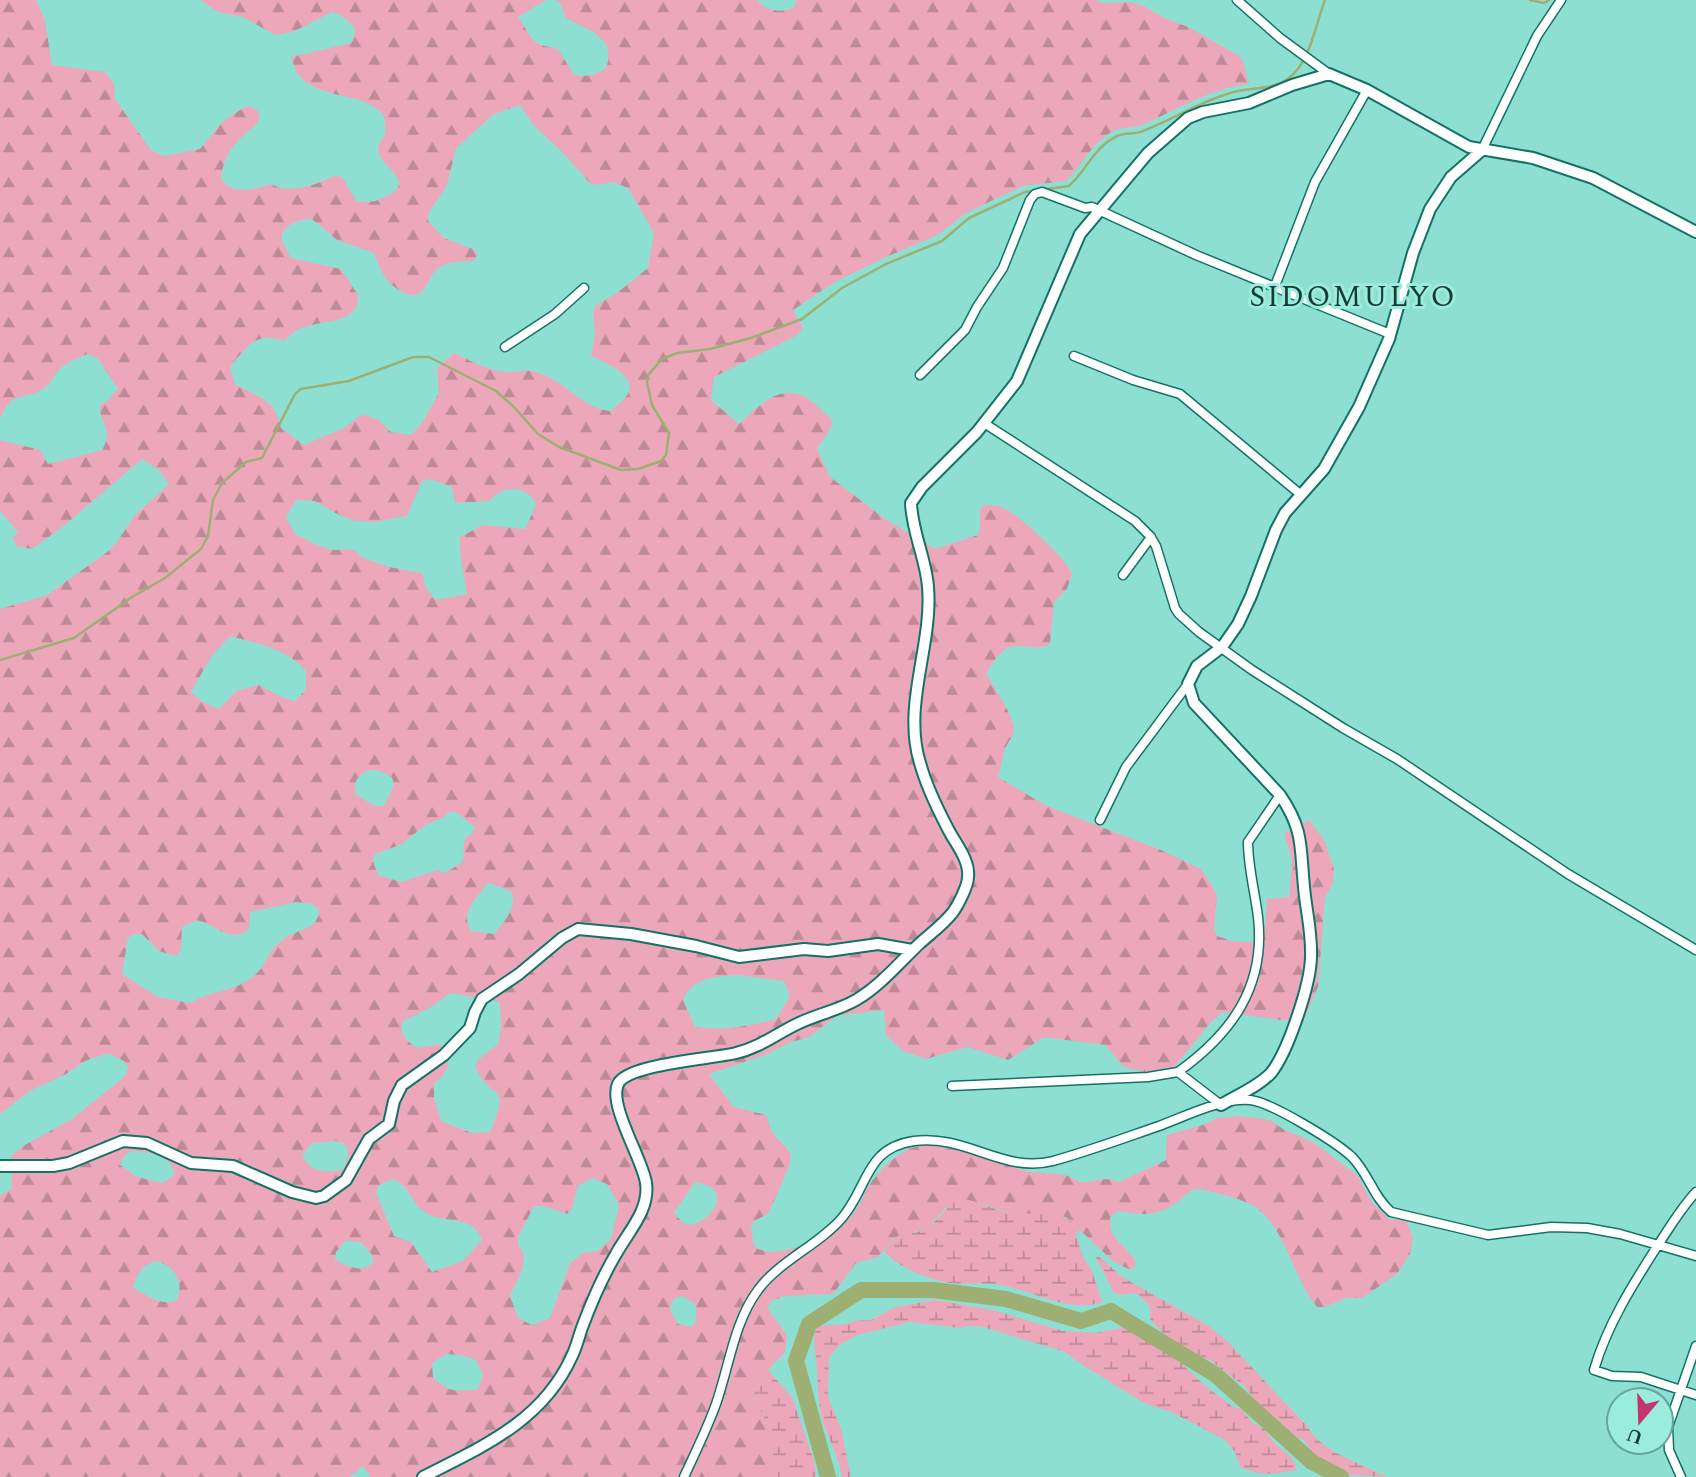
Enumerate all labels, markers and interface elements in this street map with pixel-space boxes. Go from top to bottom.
district label: SIDOMULYO [1249,274,1457,320]
north arrow [1605,1386,1675,1456]
text: U [1623,1419,1647,1452]

